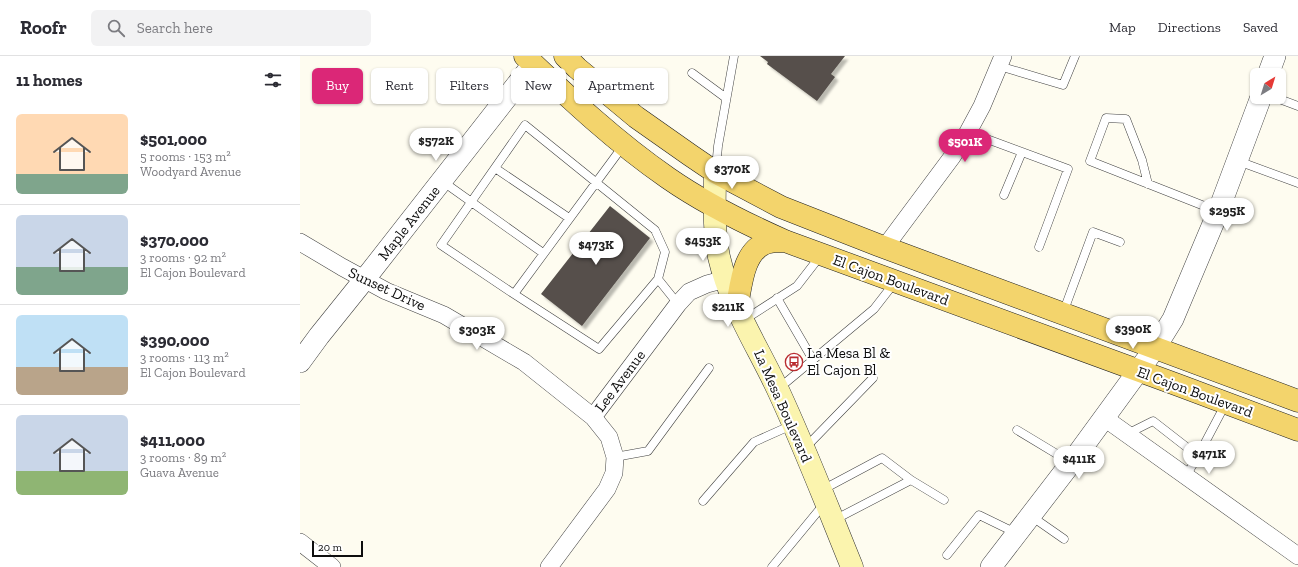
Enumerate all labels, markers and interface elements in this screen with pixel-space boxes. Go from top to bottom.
search box [91,10,371,46]
text: Roofr [20,16,67,39]
icon: search [105,17,127,39]
text: Search here [137,19,213,37]
text: Map [1109,19,1136,36]
text: Directions [1158,19,1221,36]
text: Saved [1243,19,1278,36]
chip: Buy [312,68,363,104]
chip: Rent [371,68,428,104]
chip: Filters [436,68,503,104]
chip: New [511,68,566,104]
chip: Apartment [574,68,668,104]
north arrow [1250,68,1286,104]
map controls [1250,68,1286,104]
icon: filters [262,69,284,91]
text: 11 homes [16,70,83,90]
pin: $572K [408,128,464,162]
text: $501,000 [140,129,207,149]
pin: $501K [937,129,993,163]
icon: home [48,130,96,178]
text: $572K [418,133,454,148]
text: $501K [948,134,982,149]
text: 5 rooms · 153 m² [140,149,231,164]
pin: $370K [704,156,760,190]
text: $370K [714,161,750,176]
text: Woodyard Avenue [140,164,241,179]
street label: Maple Avenue [374,182,444,264]
pin: $295K [1199,198,1255,232]
text: $295K [1209,203,1245,218]
pin: $453K [675,228,731,262]
text: $370,000 [140,230,209,250]
icon: home [48,231,96,279]
pin: $473K [568,232,624,266]
text: $453K [685,233,721,248]
text: $473K [578,237,614,252]
text: 3 rooms · 92 m² [140,250,226,265]
street label: El Cajon Boulevard [831,251,952,310]
street label: Sunset Drive [346,263,428,315]
text: El Cajon Boulevard [140,265,246,280]
pin: $211K [700,294,756,328]
text: $211K [712,299,744,314]
pin: $390K [1105,316,1161,350]
pin: $303K [449,317,505,351]
text: $390K [1115,321,1151,336]
text: $303K [459,322,495,337]
text: $390,000 [140,330,209,350]
icon: home [48,331,96,379]
place label: La Mesa Bl & El Cajon Bl [807,344,890,379]
street label: Lee Avenue [591,347,649,415]
street label: La Mesa Boulevard [750,347,816,466]
text: 3 rooms · 113 m² [140,350,229,365]
bus stop icon: La Mesa Bl & El Cajon Bl [784,352,804,372]
street label: El Cajon Boulevard [1135,363,1256,422]
text: El Cajon Boulevard [140,365,246,380]
text: $411,000 [140,430,205,450]
icon: home [48,431,96,479]
pin: $471K [1181,441,1237,475]
pin: $411K [1051,446,1107,480]
text: $471K [1192,446,1226,461]
text: 3 rooms · 89 m² [140,450,226,465]
text: $411K [1062,451,1096,466]
text: Guava Avenue [140,465,219,480]
scale bar [312,539,363,558]
text: 20 m [318,541,342,554]

